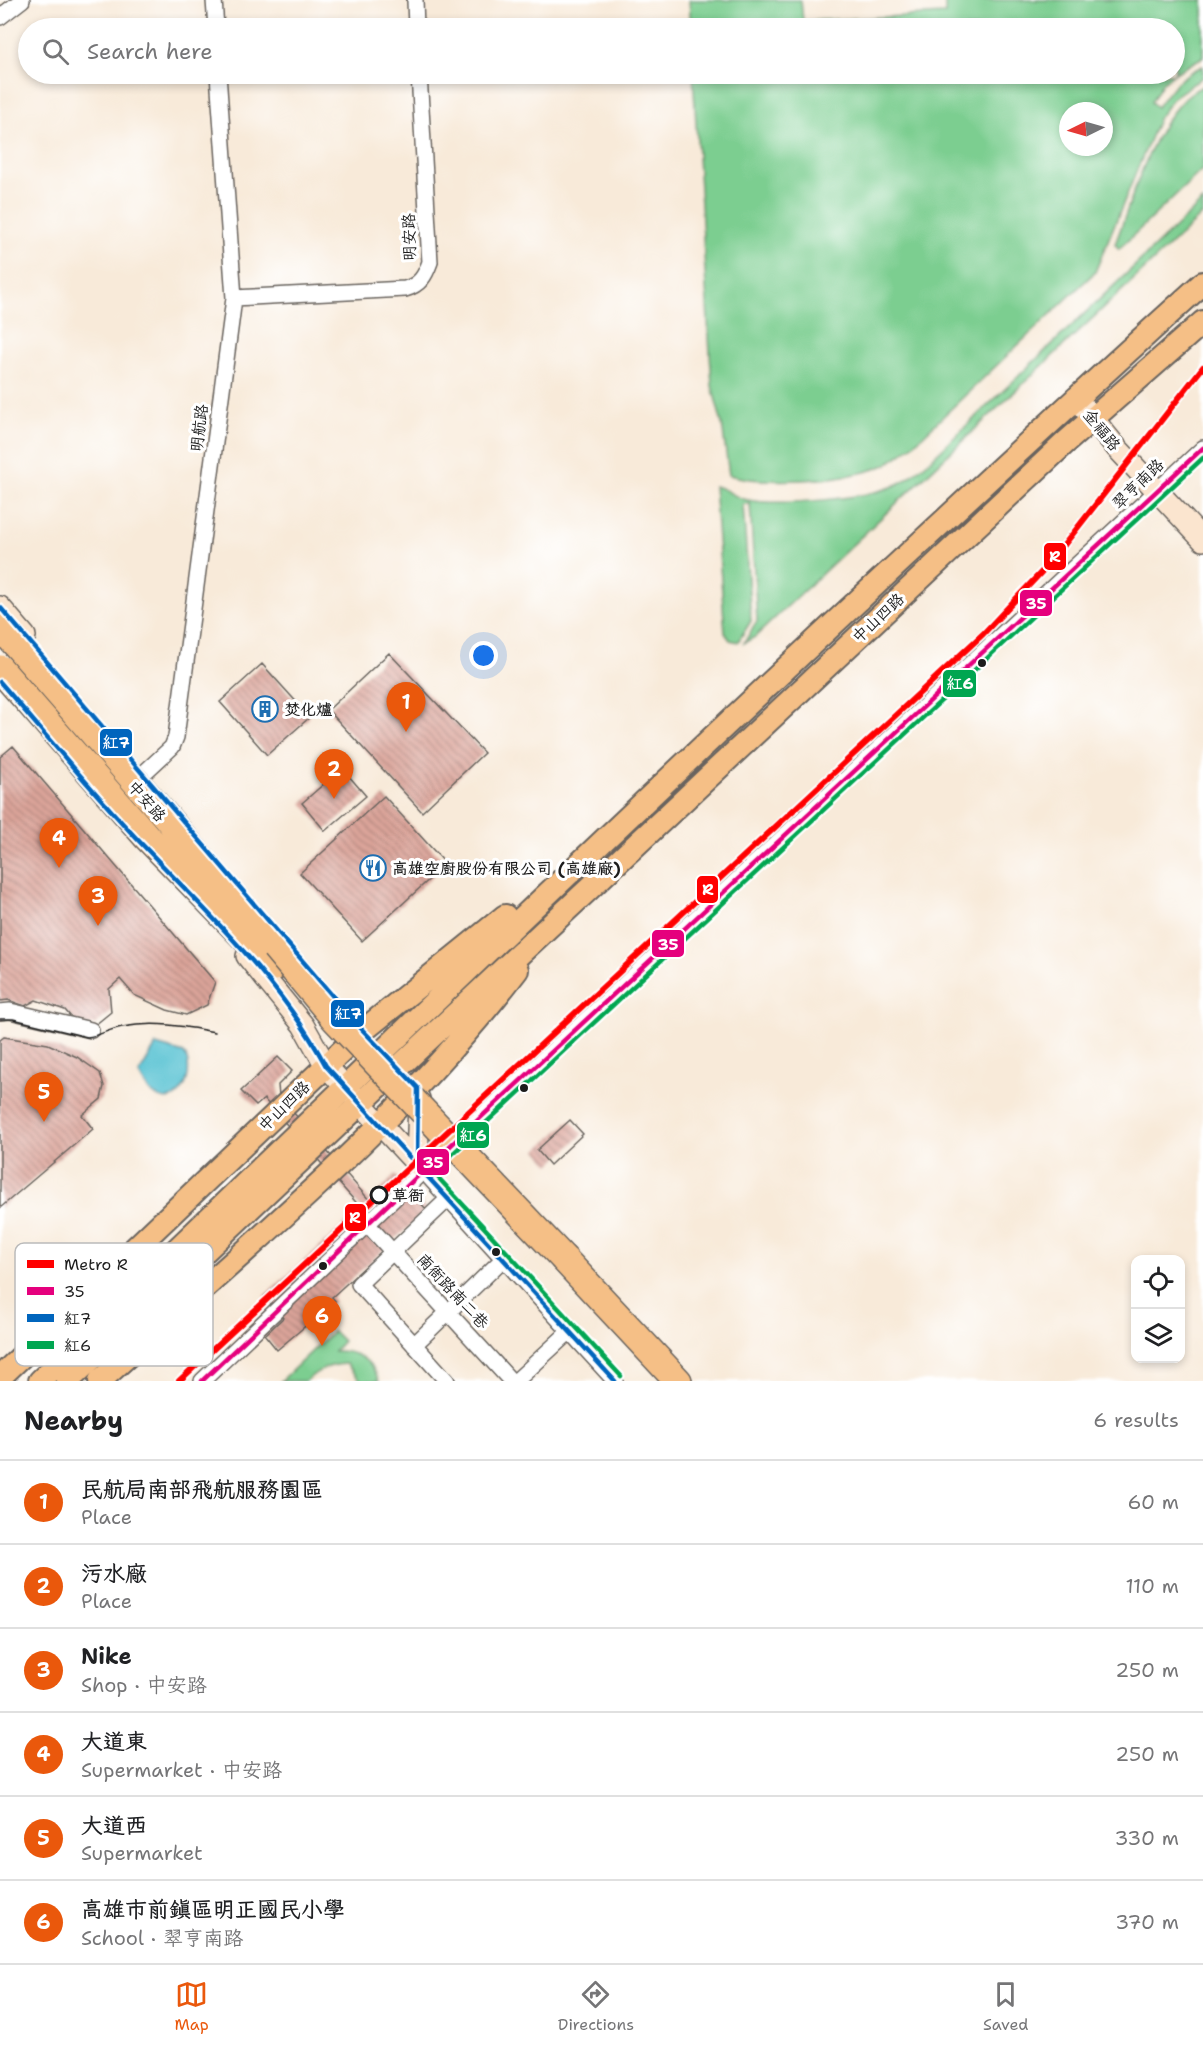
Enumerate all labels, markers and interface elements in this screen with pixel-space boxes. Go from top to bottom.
search box [18,18,1185,84]
icon: search [39,35,72,68]
text: Search here [87,37,213,66]
north arrow [1059,102,1113,156]
street label: 明安路 [398,213,420,261]
street label: 明航路 [186,403,212,453]
street label: 金福路 [1079,405,1125,455]
street label: 翠亨南路 [1108,454,1168,514]
line badge: R [1043,542,1067,571]
text: R [1049,546,1061,567]
street label: 中山四路 [847,588,909,648]
line badge: 35 [1019,589,1053,617]
text: 35 [1025,593,1047,614]
your location [469,641,498,670]
unlabelled marker [976,657,988,669]
line badge: 紅6 [942,669,977,698]
text: 紅6 [946,673,974,694]
pin: 1 [386,682,426,732]
building icon: 焚化爐 [250,694,280,724]
place label: 焚化爐 [284,699,333,720]
line badge: 紅7 [99,728,133,757]
text: 紅7 [102,732,130,753]
pin: 2 [314,750,354,799]
street label: 中安路 [123,776,171,826]
pin: 4 [40,818,78,868]
restaurant icon: 高雄空廚股份有限公司 (高雄廠) [358,853,388,883]
place label: 高雄空廚股份有限公司 (高雄廠) [392,858,621,879]
line badge: R [696,875,719,904]
pin: 3 [78,876,118,926]
text: R [702,879,714,900]
line badge: 35 [651,929,685,958]
text: 35 [657,934,679,955]
line badge: 紅7 [330,999,365,1028]
text: 紅7 [334,1003,362,1024]
pin: 5 [24,1072,63,1122]
street label: 中山四路 [254,1076,314,1136]
unlabelled marker [518,1082,530,1094]
line badge: 紅6 [456,1121,490,1149]
text: 紅6 [459,1125,487,1146]
line badge: 35 [416,1148,450,1176]
text: 35 [422,1152,444,1173]
place label: 草衙 [392,1185,424,1206]
marker: 草衙 [370,1186,388,1204]
line badge: R [344,1203,367,1232]
text: R [349,1207,361,1228]
legend [15,1243,213,1366]
unlabelled marker [490,1246,502,1258]
street label: 南衙路南二巷 [413,1249,493,1333]
text: Metro R [64,1254,128,1275]
map controls [1131,1255,1185,1363]
button: locate [1131,1255,1185,1309]
unlabelled marker [317,1260,329,1272]
text: 35 [64,1281,85,1302]
pin: 6 [302,1296,342,1346]
text: 紅7 [64,1308,91,1329]
button: layers [1131,1309,1185,1363]
text: 紅6 [64,1335,91,1356]
text: Nearby [24,1403,123,1438]
text: 6 results [1093,1407,1179,1433]
text: 民航局南部飛航服務園區 [81,1475,323,1504]
text: 1 [39,1489,48,1515]
text: 60 m [1127,1489,1179,1515]
text: Place [81,1504,132,1530]
text: 污水廠 [81,1559,147,1588]
text: 2 [37,1573,51,1599]
text: 110 m [1125,1573,1179,1599]
text: Place [81,1588,132,1614]
text: Nike [81,1642,132,1671]
text: 3 [37,1657,51,1683]
text: 250 m [1115,1657,1179,1683]
text: Shop · 中安路 [81,1672,207,1698]
text: 大道東 [81,1727,147,1756]
text: 4 [37,1741,51,1767]
text: 250 m [1115,1741,1179,1767]
text: Supermarket · 中安路 [81,1757,282,1783]
text: 大道西 [81,1811,147,1840]
text: 5 [37,1825,50,1851]
text: 330 m [1115,1825,1179,1851]
text: Supermarket [81,1840,203,1866]
text: 高雄市前鎮區明正國民小學 [81,1895,345,1924]
text: 6 [37,1909,51,1935]
text: 370 m [1115,1909,1179,1935]
text: School · 翠亨南路 [81,1925,243,1951]
tab: Map [175,1978,209,2035]
tab: Directions [558,1978,634,2035]
tab: Saved [983,1978,1029,2035]

